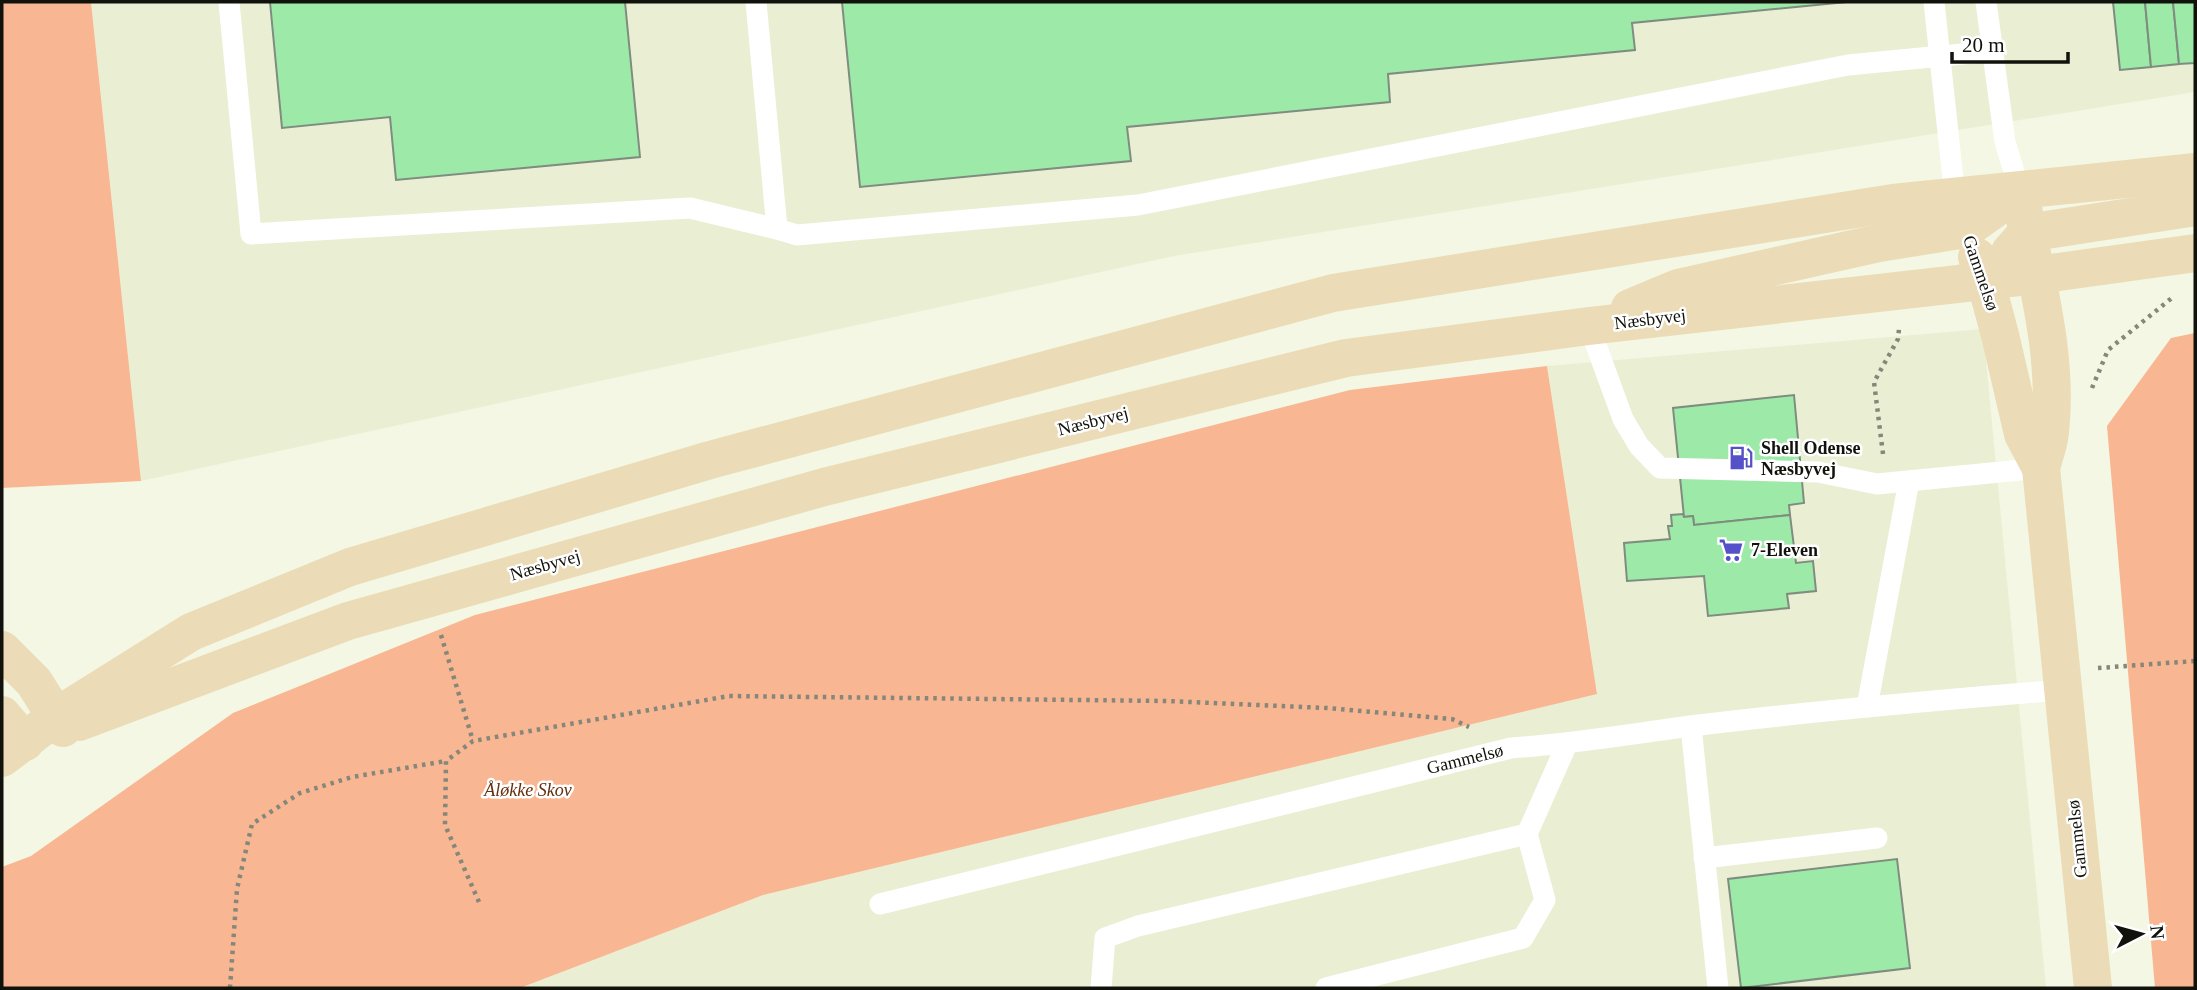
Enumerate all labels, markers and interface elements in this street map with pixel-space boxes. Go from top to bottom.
scale bar [1952,21,2068,65]
text: 20 m [1962,33,2005,57]
street label: Gammelsø [1959,233,2003,313]
street label: Næsbyvej [1613,305,1687,333]
street label: Næsbyvej [1056,403,1130,439]
place label: Shell Odense Næsbyvej [1761,438,1861,479]
fuel station icon: Shell Odense Næsbyvej [1727,444,1755,472]
supermarket icon: 7-Eleven [1717,536,1745,564]
place label: 7-Eleven [1751,540,1818,560]
street label: Næsbyvej [508,545,582,585]
street label: Gammelsø [1425,740,1505,778]
park label: Åløkke Skov [483,780,572,800]
street label: Gammelsø [2063,799,2091,879]
north arrow [2106,899,2176,969]
text: N [2146,924,2169,940]

